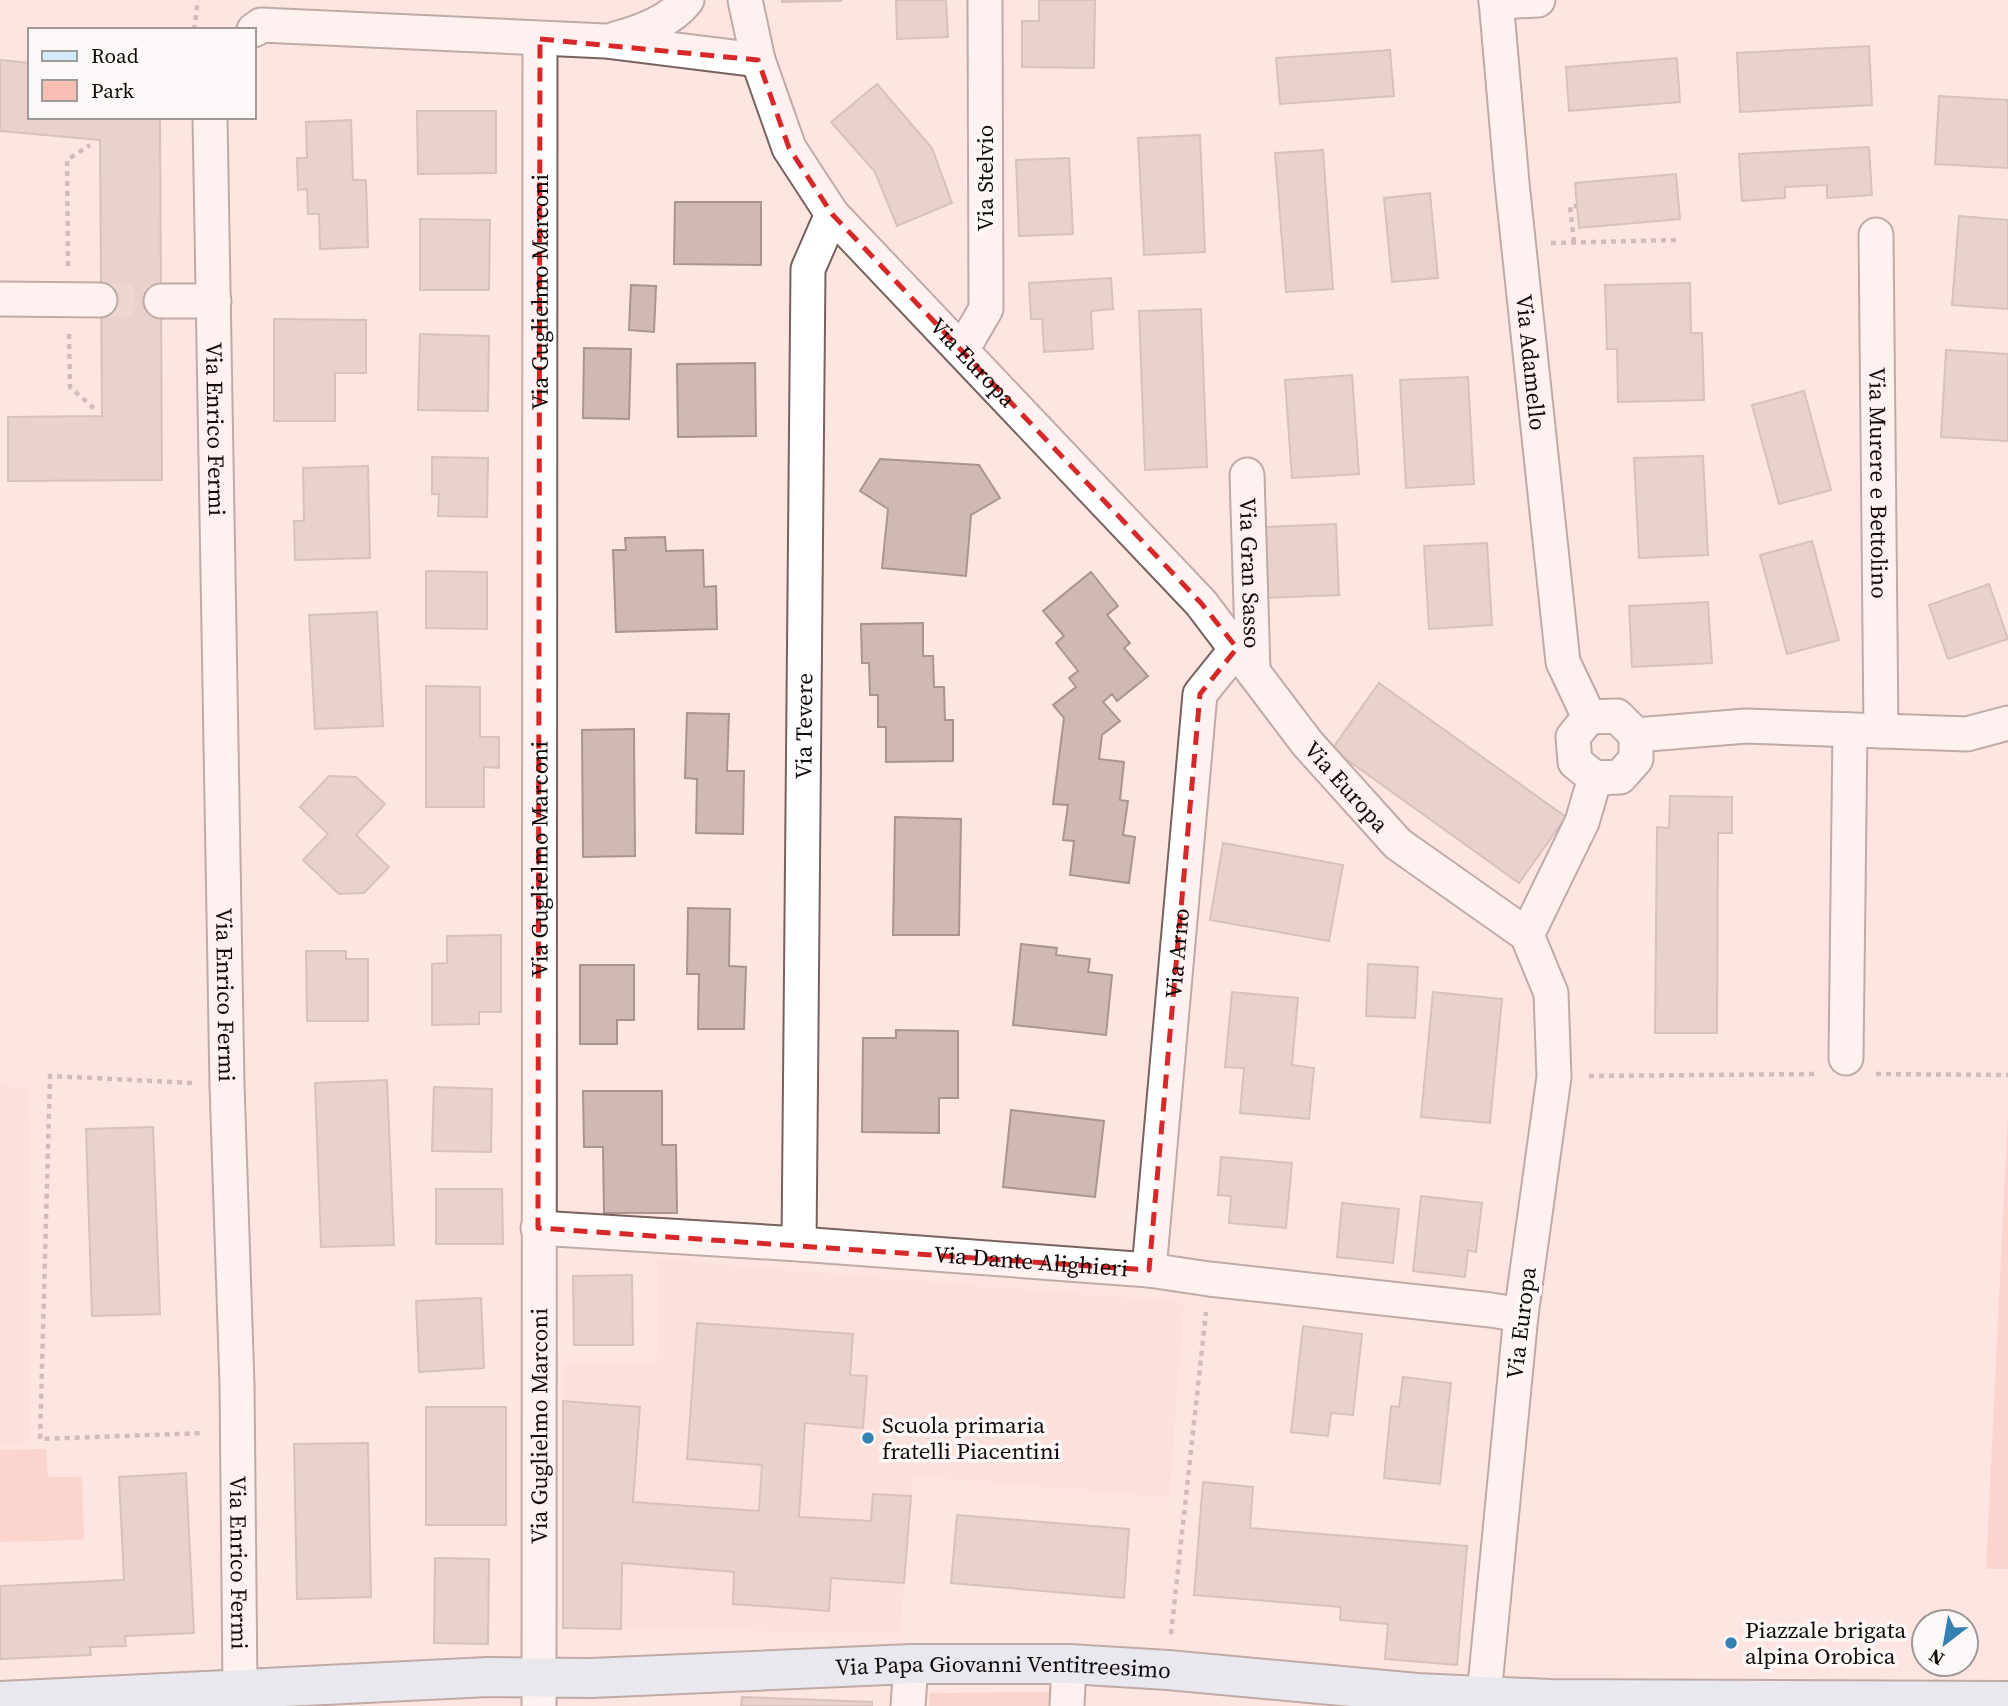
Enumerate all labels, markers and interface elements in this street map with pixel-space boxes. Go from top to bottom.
legend [28,28,256,119]
text: Road [91,41,139,70]
text: Park [91,76,135,105]
street label: Via Stelvio [969,125,1001,231]
street label: Via Guglielmo Marconi [524,174,556,410]
street label: Via Adamello [1508,293,1554,432]
street label: Via Europa [922,310,1023,415]
street label: Via Enrico Fermi [198,342,233,516]
street label: Via Murere e Bettolino [1861,367,1896,599]
street label: Via Gran Sasso [1232,497,1268,649]
street label: Via Tevere [787,673,820,779]
street label: Via Europa [1297,734,1396,839]
street label: Via Guglielmo Marconi [523,741,556,977]
street label: Via Arno [1157,907,1197,1000]
street label: Via Enrico Fermi [208,908,243,1082]
street label: Via Dante Alighieri [933,1238,1129,1284]
street label: Via Europa [1498,1265,1544,1381]
street label: Via Guglielmo Marconi [523,1308,555,1544]
place label: Scuola primaria fratelli Piacentini [882,1409,1061,1467]
marker: Scuola primaria fratelli Piacentini [860,1430,876,1446]
street label: Via Enrico Fermi [222,1476,256,1650]
north arrow [1910,1608,1980,1678]
place label: Piazzale brigata alpina Orobica [1745,1614,1906,1672]
marker: Piazzale brigata alpina Orobica [1723,1635,1739,1651]
text: N [1923,1643,1949,1672]
street label: Via Papa Giovanni Ventitreesimo [834,1648,1172,1686]

